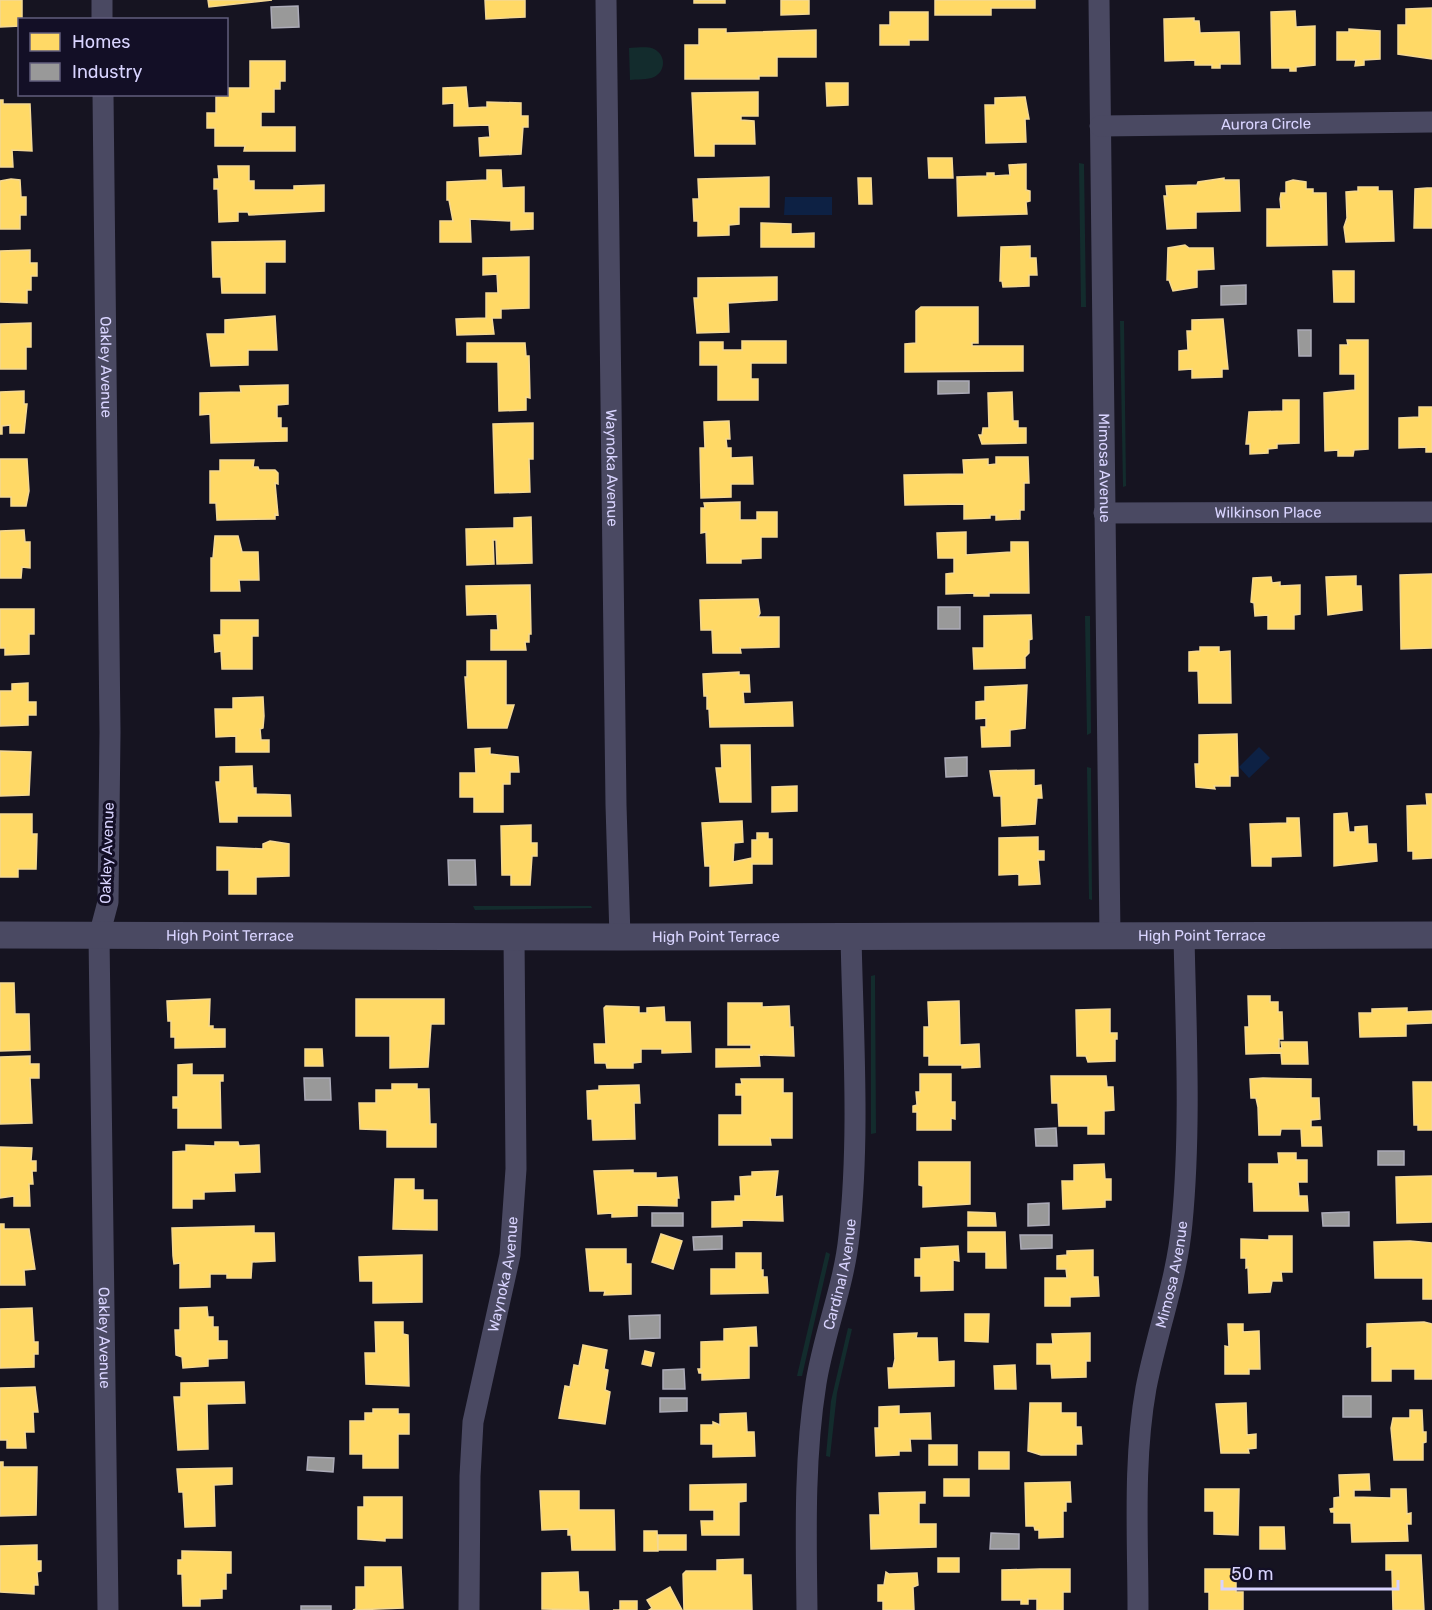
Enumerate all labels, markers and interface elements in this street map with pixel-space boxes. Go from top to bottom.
legend [18,18,228,96]
text: Homes [72,31,130,53]
text: Industry [72,61,142,83]
street label: Aurora Circle [1221,114,1311,134]
street label: Oakley Avenue [96,316,116,418]
street label: Waynoka Avenue [602,409,622,527]
street label: Mimosa Avenue [1095,413,1114,523]
street label: Wilkinson Place [1214,503,1322,522]
street label: Oakley Avenue [96,802,118,904]
street label: High Point Terrace [1138,926,1266,945]
street label: High Point Terrace [166,927,294,945]
street label: High Point Terrace [652,928,780,946]
street label: Waynoka Avenue [484,1216,522,1334]
street label: Cardinal Avenue [819,1218,860,1332]
street label: Mimosa Avenue [1152,1220,1191,1330]
street label: Oakley Avenue [95,1287,114,1389]
scale bar [1222,1553,1398,1591]
text: 50 m [1231,1563,1274,1585]

